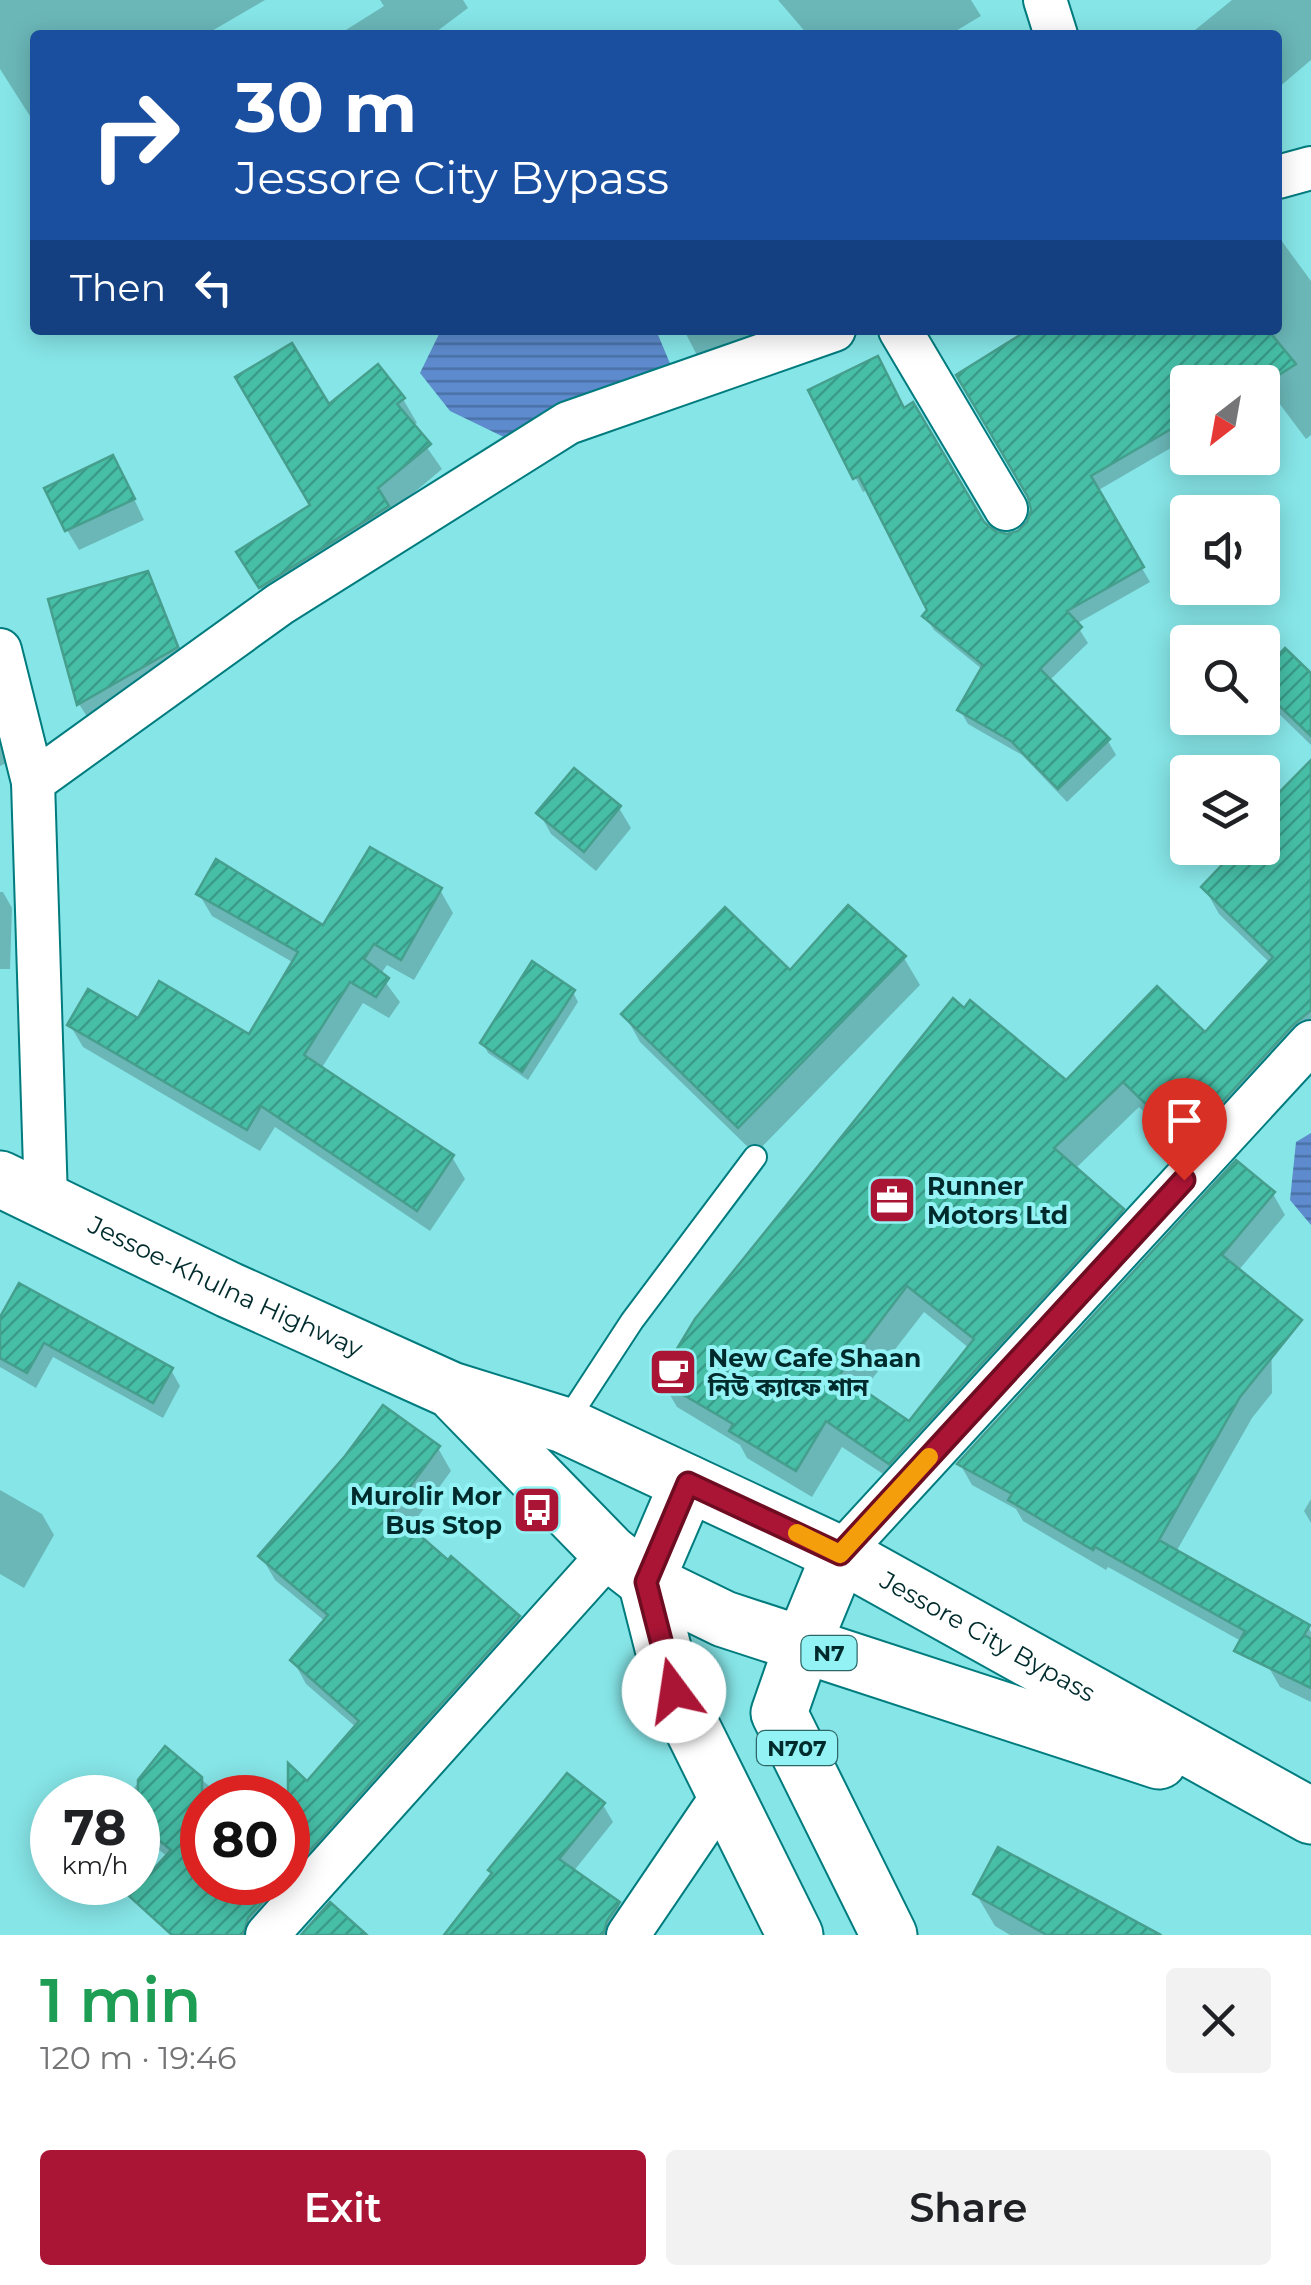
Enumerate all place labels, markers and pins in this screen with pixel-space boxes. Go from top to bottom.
pin [1142,1078,1227,1181]
place label: Runner Motors Ltd [927,1171,1068,1230]
office icon: Runner Motors Ltd [866,1174,918,1226]
place label: New Cafe Shaan নিউ ক্যাফে শান [707,1343,921,1402]
cafe icon: New Cafe Shaan নিউ ক্যাফে শান [647,1346,699,1398]
place label: Murolir Mor Bus Stop [350,1481,502,1540]
bus stop icon: Murolir Mor Bus Stop [511,1484,563,1536]

